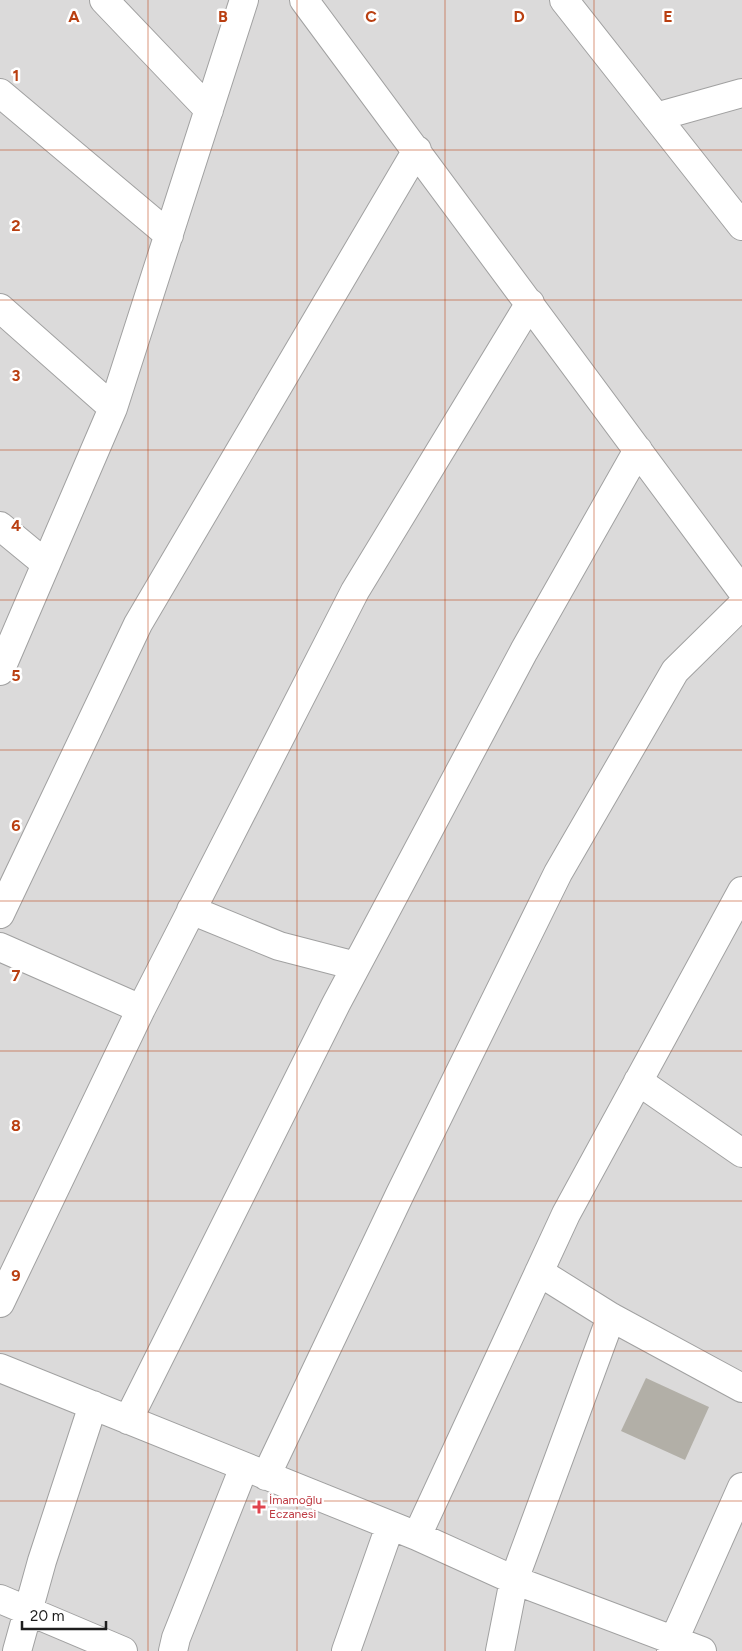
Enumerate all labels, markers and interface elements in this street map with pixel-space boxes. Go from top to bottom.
text: A [68,7,80,26]
text: B [218,7,228,26]
text: C [365,7,377,26]
text: D [513,7,525,26]
text: E [663,7,673,26]
text: 1 [13,66,19,85]
text: 2 [11,216,21,235]
text: 3 [12,366,21,385]
text: 4 [11,516,21,535]
text: 5 [11,666,21,685]
text: 6 [11,816,21,835]
text: 7 [12,966,21,985]
text: 8 [11,1116,21,1135]
text: 9 [11,1266,21,1285]
place label: İmamoğlu Eczanesi [269,1493,322,1521]
marker: İmamoğlu Eczanesi [253,1501,265,1513]
scale bar [22,1598,106,1630]
text: 20 m [30,1607,64,1625]

